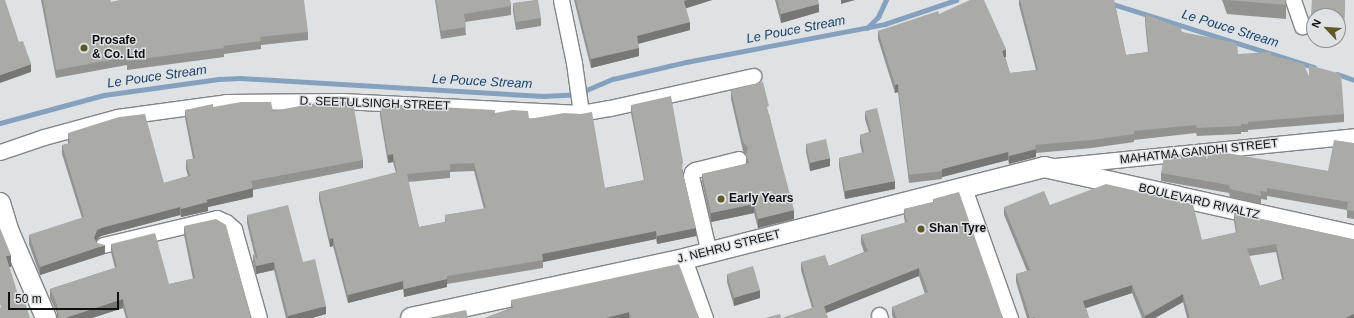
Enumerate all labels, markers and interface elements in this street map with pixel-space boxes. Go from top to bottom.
water label: Le Pouce Stream [1180,7,1280,51]
north arrow [1306,8,1346,48]
water label: Le Pouce Stream [745,13,847,47]
text: N [1309,17,1323,29]
place label: Prosafe & Co. Ltd [92,34,145,62]
marker: Prosafe & Co. Ltd [79,43,89,53]
water label: Le Pouce Stream [106,62,208,92]
water label: Le Pouce Stream [431,72,533,92]
street label: D. SEETULSINGH STREET [299,94,451,114]
street label: MAHATMA GANDHI STREET [1119,136,1279,168]
street label: BOULEVARD RIVALTZ [1137,181,1261,223]
place label: Early Years [729,192,794,206]
marker: Early Years [716,194,726,204]
place label: Shan Tyre [929,222,986,236]
marker: Shan Tyre [916,224,926,234]
street label: J. NEHRU STREET [676,227,782,267]
scale bar [10,284,121,310]
text: 50 m [15,292,42,306]

